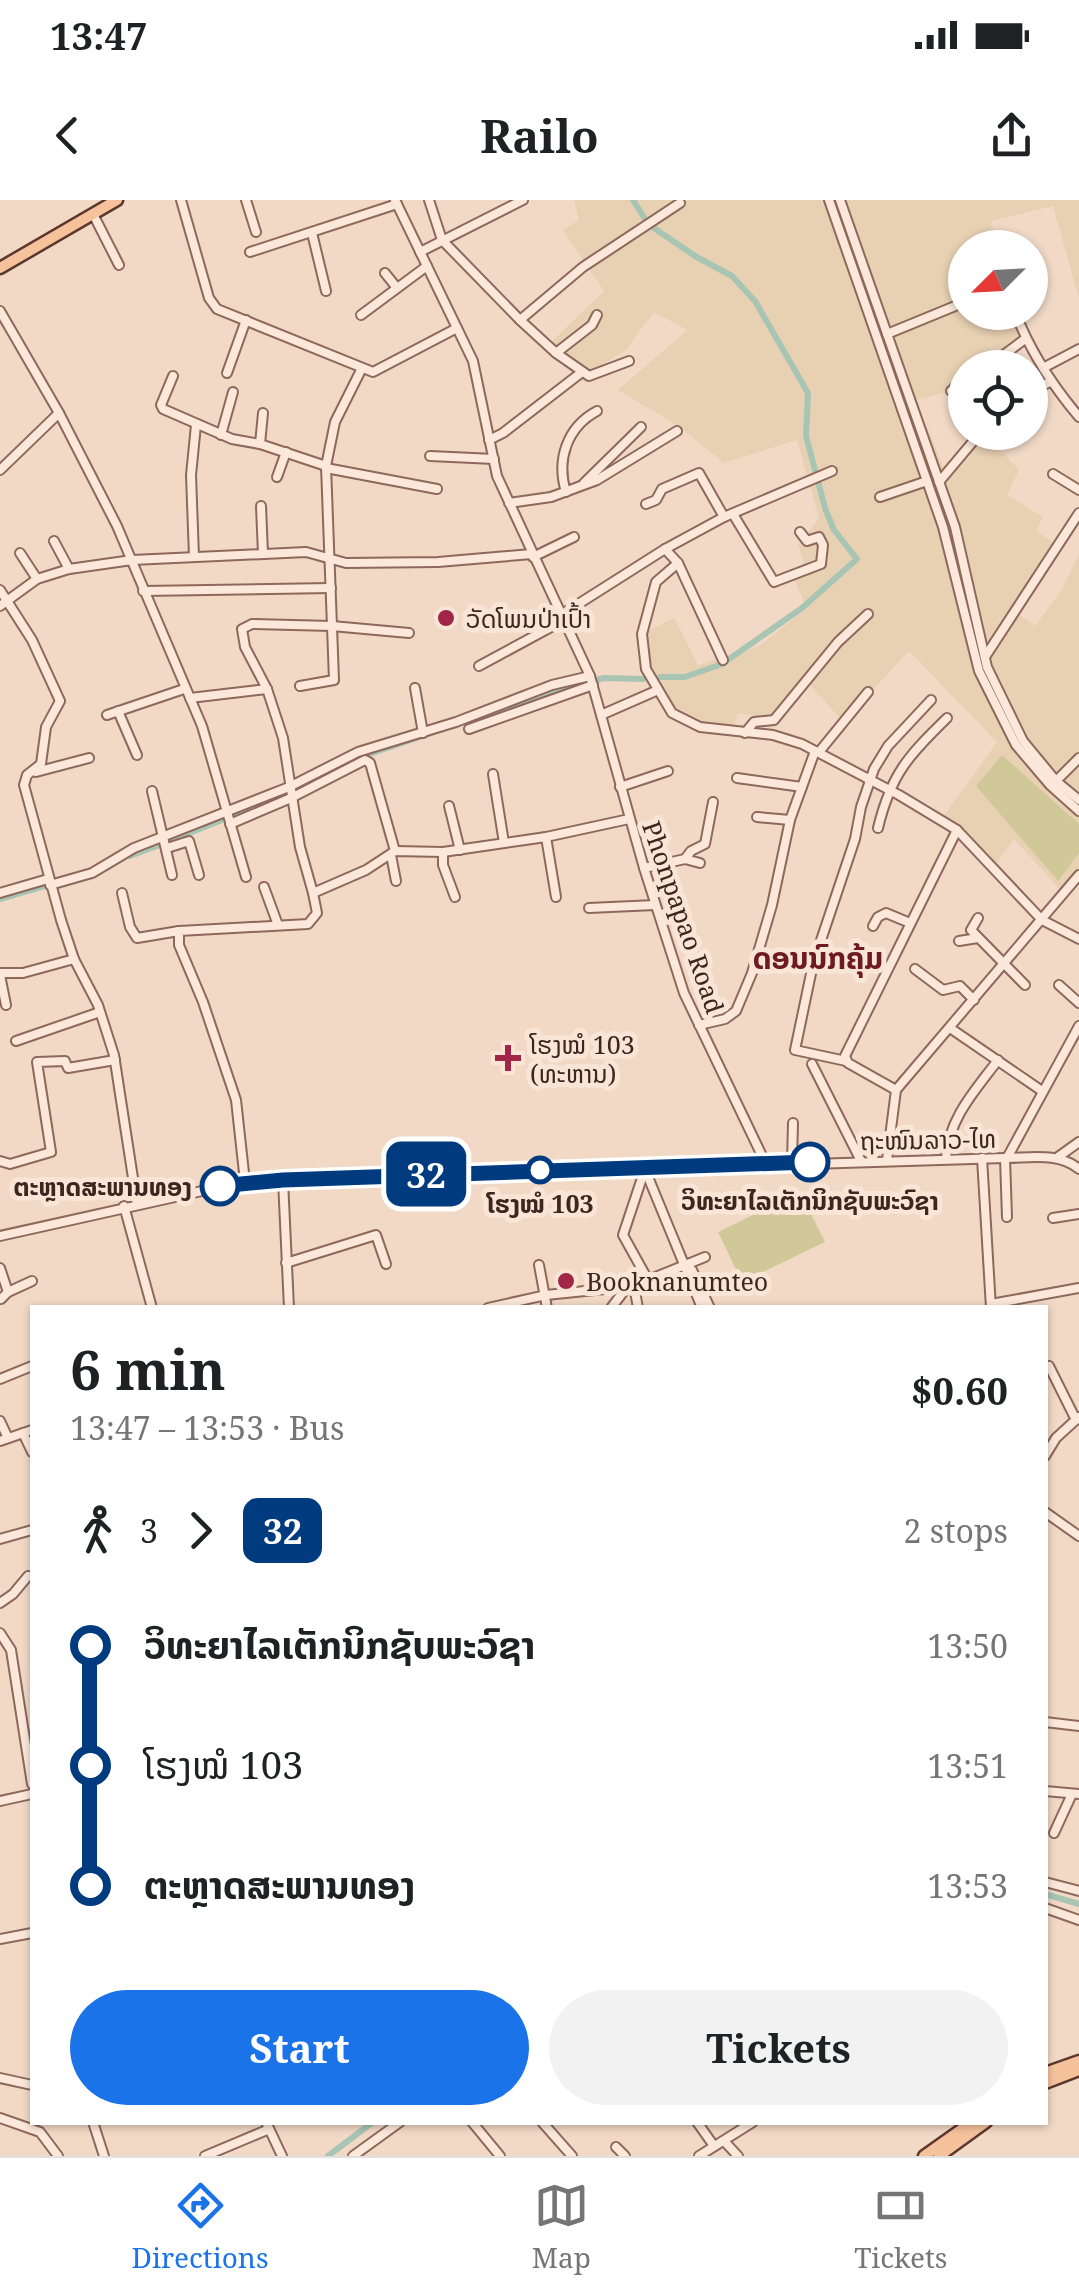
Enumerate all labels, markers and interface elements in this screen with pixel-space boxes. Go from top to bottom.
text: 13:47 [50,9,147,61]
text: Railo [480,105,599,166]
icon: back [40,108,95,163]
icon: share [984,108,1039,163]
north arrow [948,230,1048,330]
map controls [948,230,1048,450]
button: locate [948,350,1048,450]
place label: ວັດໂພນປ່າເປົ້າ [466,601,591,635]
marker: ວັດໂພນປ່າເປົ້າ [435,607,457,629]
street label: Phonpapao Road [635,816,733,1018]
district label: ດອນນົກຄຸ້ມ [753,937,883,978]
place label: ໂຮງໝໍ 103 (ທະຫານ) [529,1027,635,1090]
marker: ໂຮງໝໍ 103 (ທະຫານ) [495,1045,521,1071]
street label: ຖະໜົນລາວ-ໄທ [859,1121,997,1157]
line badge: 32 [381,1142,471,1206]
marker: ວິທະຍາໄລເຕັກນິກຊັບພະວົຊາ [791,1143,829,1181]
text: 32 [406,1151,446,1198]
marker: ໂຮງໝໍ 103 [527,1157,553,1183]
marker: ຕະຫຼາດສະພານທອງ [201,1167,239,1205]
place label: ຕະຫຼາດສະພານທອງ [14,1169,192,1203]
place label: ວິທະຍາໄລເຕັກນິກຊັບພະວົຊາ [681,1183,939,1217]
place label: ໂຮງໝໍ 103 [485,1186,594,1220]
place label: Booknanumteo [586,1264,768,1298]
marker: Booknanumteo [555,1270,577,1292]
text: 6 min [70,1331,226,1406]
text: $0.60 [911,1364,1008,1416]
text: 13:47 – 13:53 · Bus [70,1406,344,1449]
icon: walk [70,1503,125,1558]
icon: forward [173,1503,228,1558]
text: 32 [263,1507,302,1554]
text: 3 [140,1509,158,1552]
text: 2 stops [904,1509,1008,1552]
text: ວິທະຍາໄລເຕັກນິກຊັບພະວົຊາ [144,1618,535,1670]
text: 13:50 [927,1624,1008,1667]
text: ໂຮງໝໍ 103 [144,1738,303,1790]
text: 13:51 [927,1744,1008,1787]
text: ຕະຫຼາດສະພານທອງ [144,1858,415,1910]
text: 13:53 [927,1864,1008,1907]
button: Start [70,1990,529,2105]
button: Tickets [549,1990,1008,2105]
tab: Directions [132,2178,269,2276]
tab: Map [532,2178,591,2276]
tab: Tickets [854,2178,947,2276]

